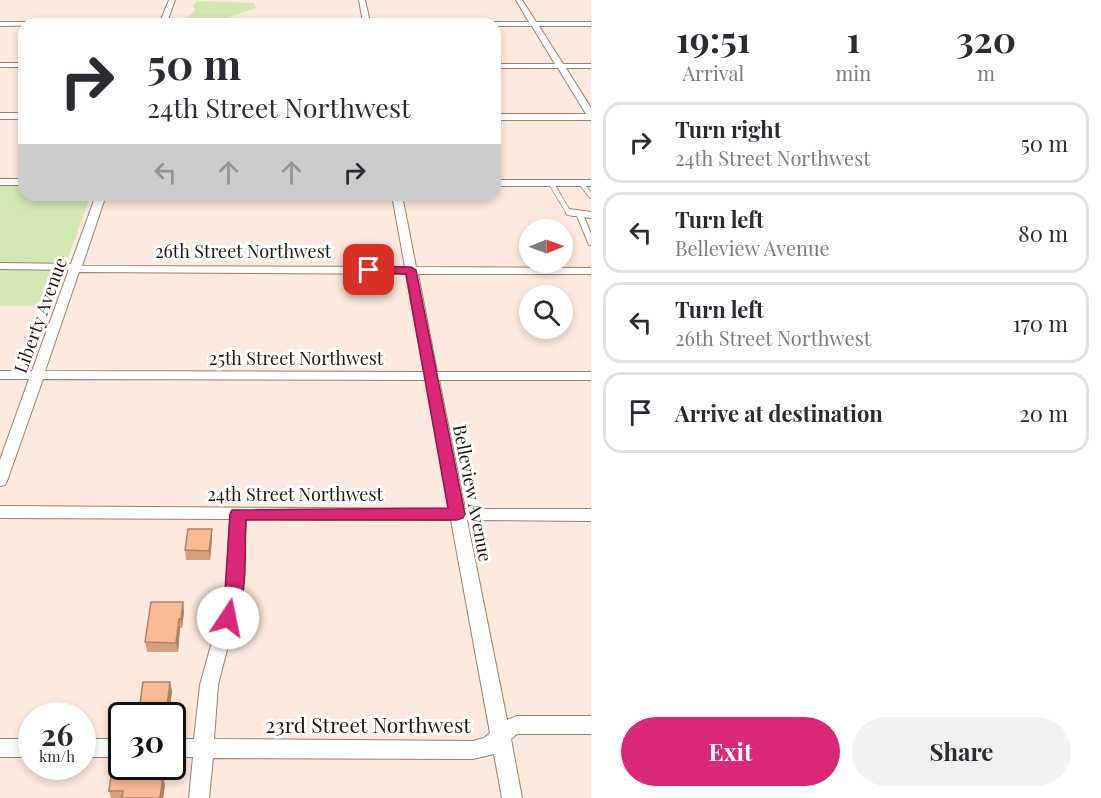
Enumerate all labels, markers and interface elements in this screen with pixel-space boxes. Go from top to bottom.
text: 19:51 [676,14,751,62]
text: 1 [846,14,860,62]
text: 320 [956,14,1016,62]
text: 50 m [147,35,241,91]
icon: right [48,42,126,120]
text: Arrival [683,59,744,86]
text: min [836,59,871,86]
text: m [977,59,995,86]
text: 24th Street Northwest [147,89,411,125]
text: Turn right [675,114,781,144]
icon: right [624,126,657,159]
text: 50 m [1021,128,1068,158]
text: 24th Street Northwest [675,144,870,171]
icon: left [149,156,182,189]
icon: ahead [212,156,245,189]
icon: ahead [275,156,308,189]
icon: right [338,156,371,189]
text: Turn left [675,204,764,234]
icon: left [624,216,657,249]
text: 80 m [1018,218,1068,248]
north arrow [519,219,573,273]
map controls [519,219,573,339]
text: Belleview Avenue [675,234,830,261]
street label: 26th Street Northwest [155,239,332,263]
pin [343,244,394,295]
icon: arrive [352,253,385,286]
street label: Liberty Avenue [8,254,72,376]
button: search [519,285,573,339]
text: Turn left [675,294,764,324]
icon: left [624,306,657,339]
text: 170 m [1013,308,1068,338]
text: 26th Street Northwest [675,324,871,351]
street label: 25th Street Northwest [209,346,384,370]
icon: arrive [624,396,657,429]
text: Arrive at destination [675,398,883,428]
text: 20 m [1019,398,1068,428]
street label: Belleview Avenue [448,422,498,564]
street label: 24th Street Northwest [207,482,383,506]
position arrow [196,586,260,650]
speed limit sign: 30 [108,702,186,780]
street label: 23rd Street Northwest [265,710,471,738]
text: 26 [41,714,73,754]
button: Exit [621,717,840,786]
button: Share [852,717,1071,786]
text: km/h [39,746,75,766]

